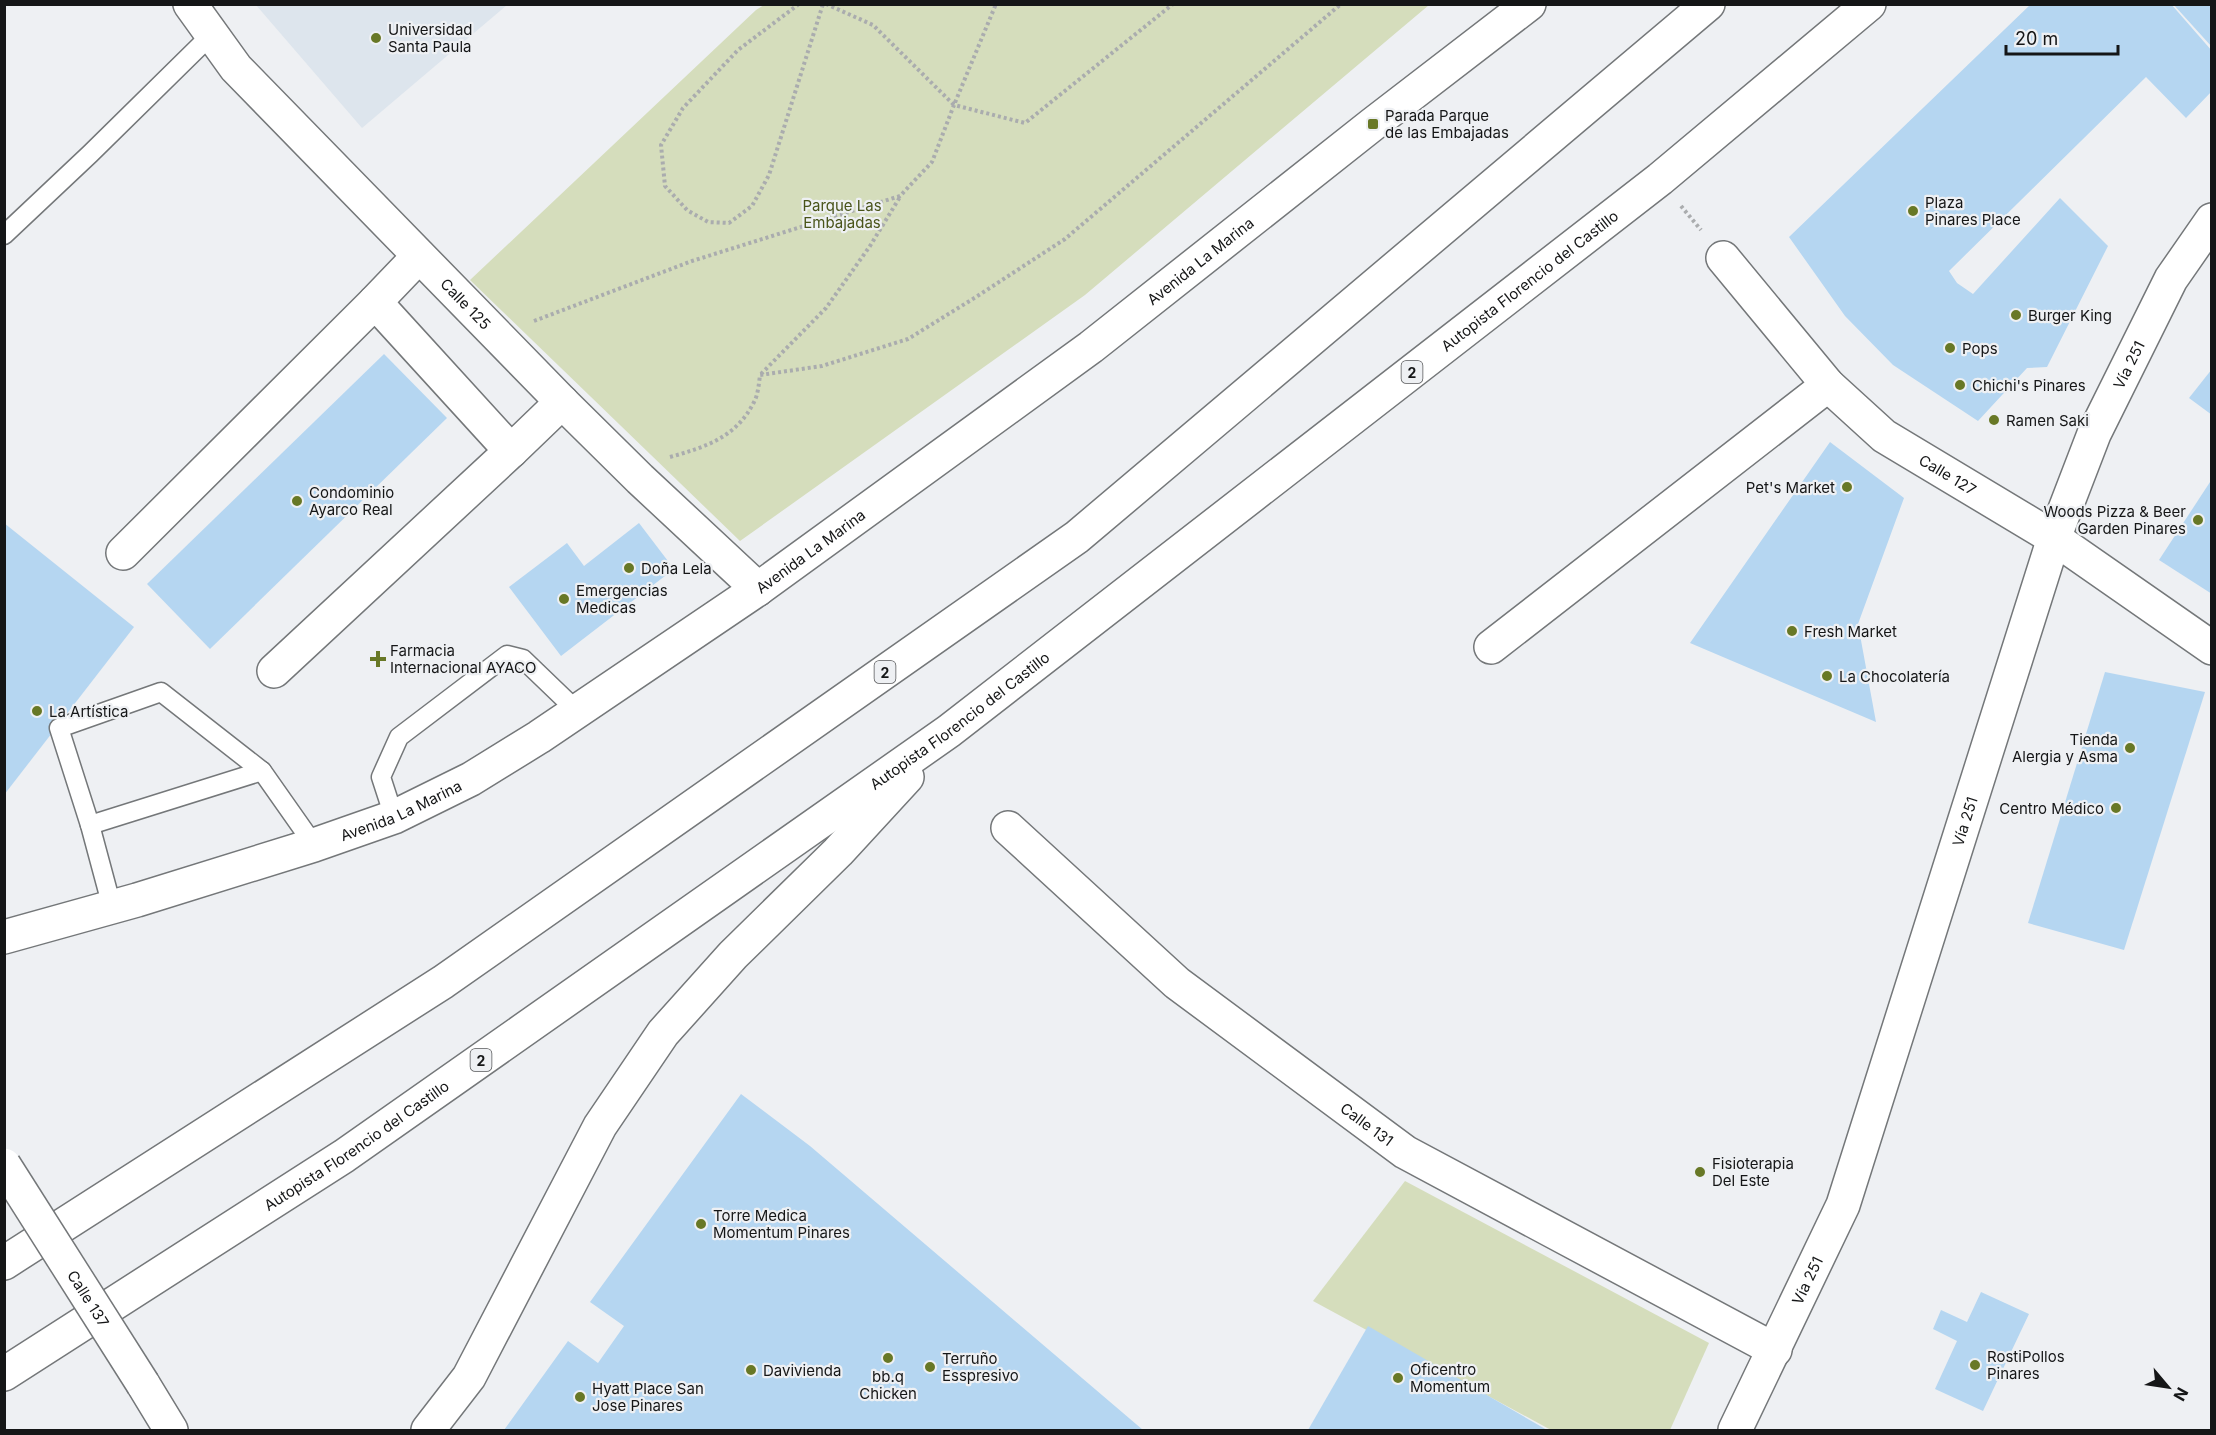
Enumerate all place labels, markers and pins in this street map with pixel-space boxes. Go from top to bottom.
place label: Universidad Santa Paula [388,20,473,56]
marker: Universidad Santa Paula [369,31,383,45]
place label: Parada Parque de las Embajadas [1385,106,1509,142]
marker: Parada Parque de las Embajadas [1366,117,1380,131]
place label: Plaza Pinares Place [1925,193,2021,229]
marker: Plaza Pinares Place [1906,204,1920,218]
place label: Burger King [2028,306,2112,325]
marker: Burger King [2009,308,2023,322]
place label: Pops [1962,339,1998,358]
marker: Pops [1943,341,1957,355]
place label: Chichi's Pinares [1972,376,2086,395]
marker: Chichi's Pinares [1953,378,1967,392]
place label: Ramen Saki [2006,411,2089,430]
marker: Ramen Saki [1987,413,2001,427]
place label: Pet's Market [1746,478,1835,497]
marker: Pet's Market [1840,480,1854,494]
place label: Condominio Ayarco Real [309,483,394,519]
marker: Condominio Ayarco Real [290,494,304,508]
place label: Woods Pizza & Beer Garden Pinares [2043,502,2186,538]
marker: Woods Pizza & Beer Garden Pinares [2191,513,2205,527]
place label: Doña Lela [641,559,712,578]
marker: Doña Lela [622,561,636,575]
place label: Emergencias Medicas [576,581,668,617]
marker: Emergencias Medicas [557,592,571,606]
place label: Fresh Market [1804,622,1897,641]
marker: Fresh Market [1785,624,1799,638]
place label: Farmacia Internacional AYACO [390,641,536,677]
marker: Farmacia Internacional AYACO [371,652,385,666]
place label: La Chocolatería [1839,667,1950,686]
marker: La Chocolatería [1820,669,1834,683]
place label: La Artística [49,702,129,721]
marker: La Artística [30,704,44,718]
place label: Tienda Alergia y Asma [2012,730,2118,766]
marker: Tienda Alergia y Asma [2123,741,2137,755]
place label: Centro Médico [1999,799,2104,818]
marker: Centro Médico [2109,801,2123,815]
place label: Fisioterapia Del Este [1712,1154,1794,1190]
marker: Fisioterapia Del Este [1693,1165,1707,1179]
place label: Torre Medica Momentum Pinares [713,1206,850,1242]
marker: Torre Medica Momentum Pinares [694,1217,708,1231]
place label: RostiPollos Pinares [1987,1347,2065,1383]
place label: Terruño Esspresivo [942,1349,1019,1385]
marker: bb.q Chicken [881,1351,895,1365]
marker: RostiPollos Pinares [1968,1358,1982,1372]
marker: Terruño Esspresivo [923,1360,937,1374]
place label: Oficentro Momentum [1410,1360,1490,1396]
place label: Davivienda [763,1361,841,1380]
marker: Davivienda [744,1363,758,1377]
place label: bb.q Chicken [859,1367,917,1403]
marker: Oficentro Momentum [1391,1371,1405,1385]
place label: Hyatt Place San Jose Pinares [592,1379,704,1415]
marker: Hyatt Place San Jose Pinares [573,1390,587,1404]

